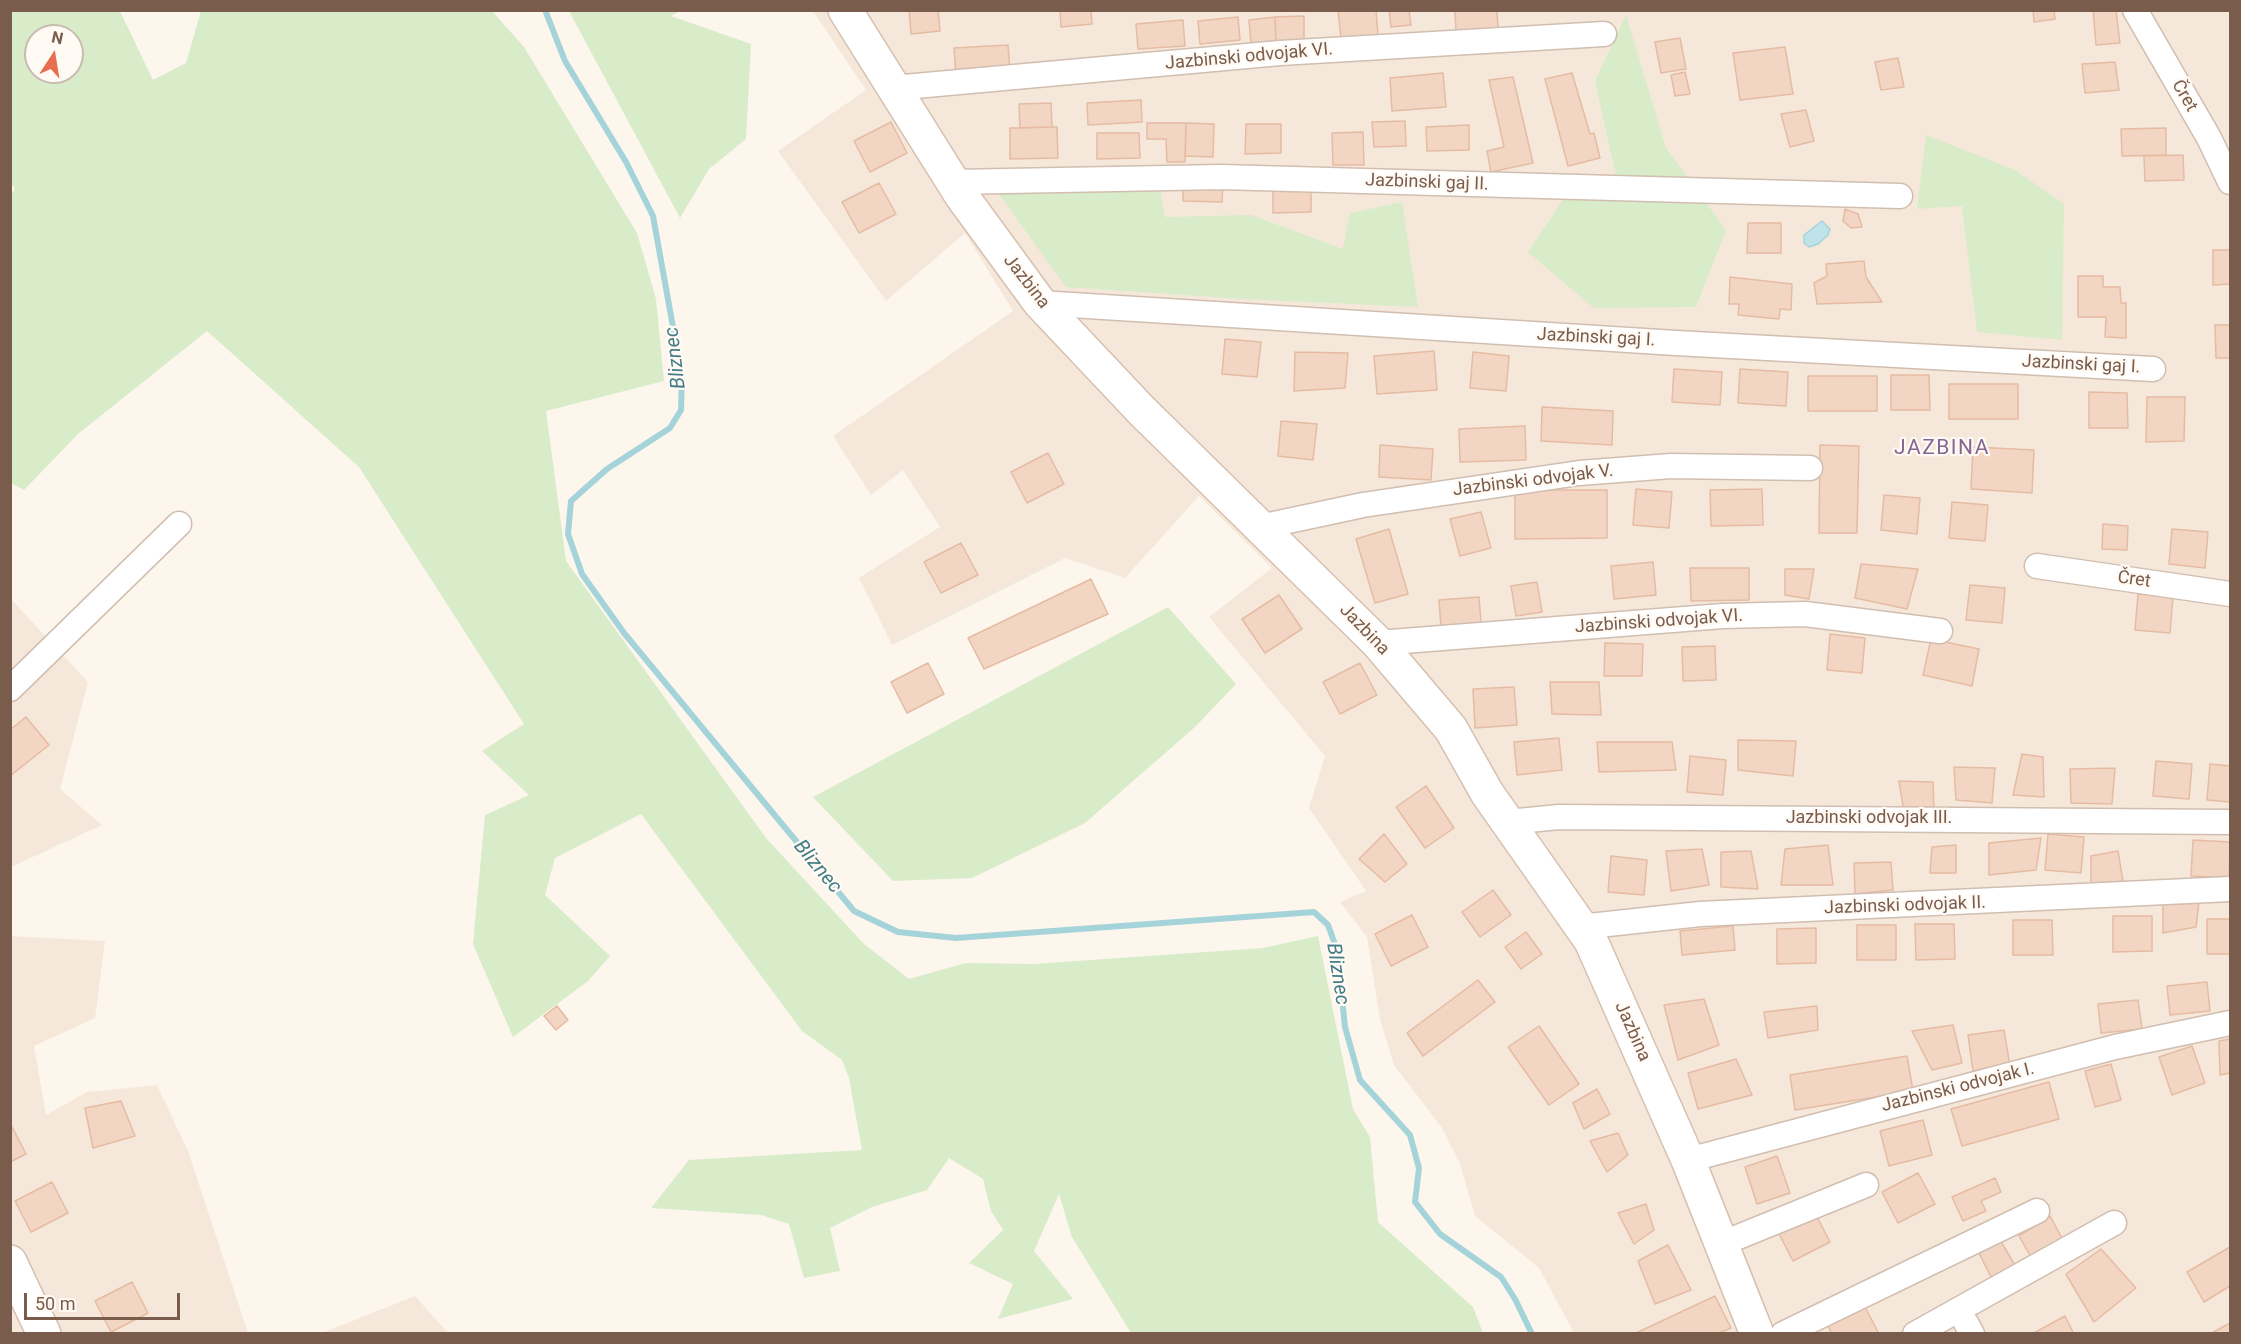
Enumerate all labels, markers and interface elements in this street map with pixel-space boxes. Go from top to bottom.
north arrow [24,24,84,84]
text: N [50,27,65,48]
street label: Jazbinski odvojak VI. [1164,39,1334,75]
street label: Čret [2166,76,2202,116]
street label: Jazbinski gaj II. [1365,170,1489,196]
street label: Jazbina [998,251,1054,313]
street label: Jazbinski gaj I. [1536,324,1656,352]
water label: Bliznec [660,326,692,390]
street label: Jazbinski gaj I. [2021,351,2141,379]
district label: JAZBINA [1894,436,1990,462]
street label: Jazbinski odvojak V. [1452,460,1614,502]
street label: Čret [2116,567,2152,593]
street label: Jazbina [1334,600,1394,660]
street label: Jazbinski odvojak VI. [1574,605,1744,639]
street label: Jazbinski odvojak III. [1786,807,1952,829]
water label: Bliznec [788,835,846,899]
street label: Jazbinski odvojak II. [1824,892,1986,920]
water label: Bliznec [1320,941,1354,1007]
street label: Jazbina [1609,999,1655,1065]
street label: Jazbinski odvojak I. [1879,1059,2037,1117]
scale bar [27,1281,183,1319]
text: 50 m [35,1293,75,1314]

